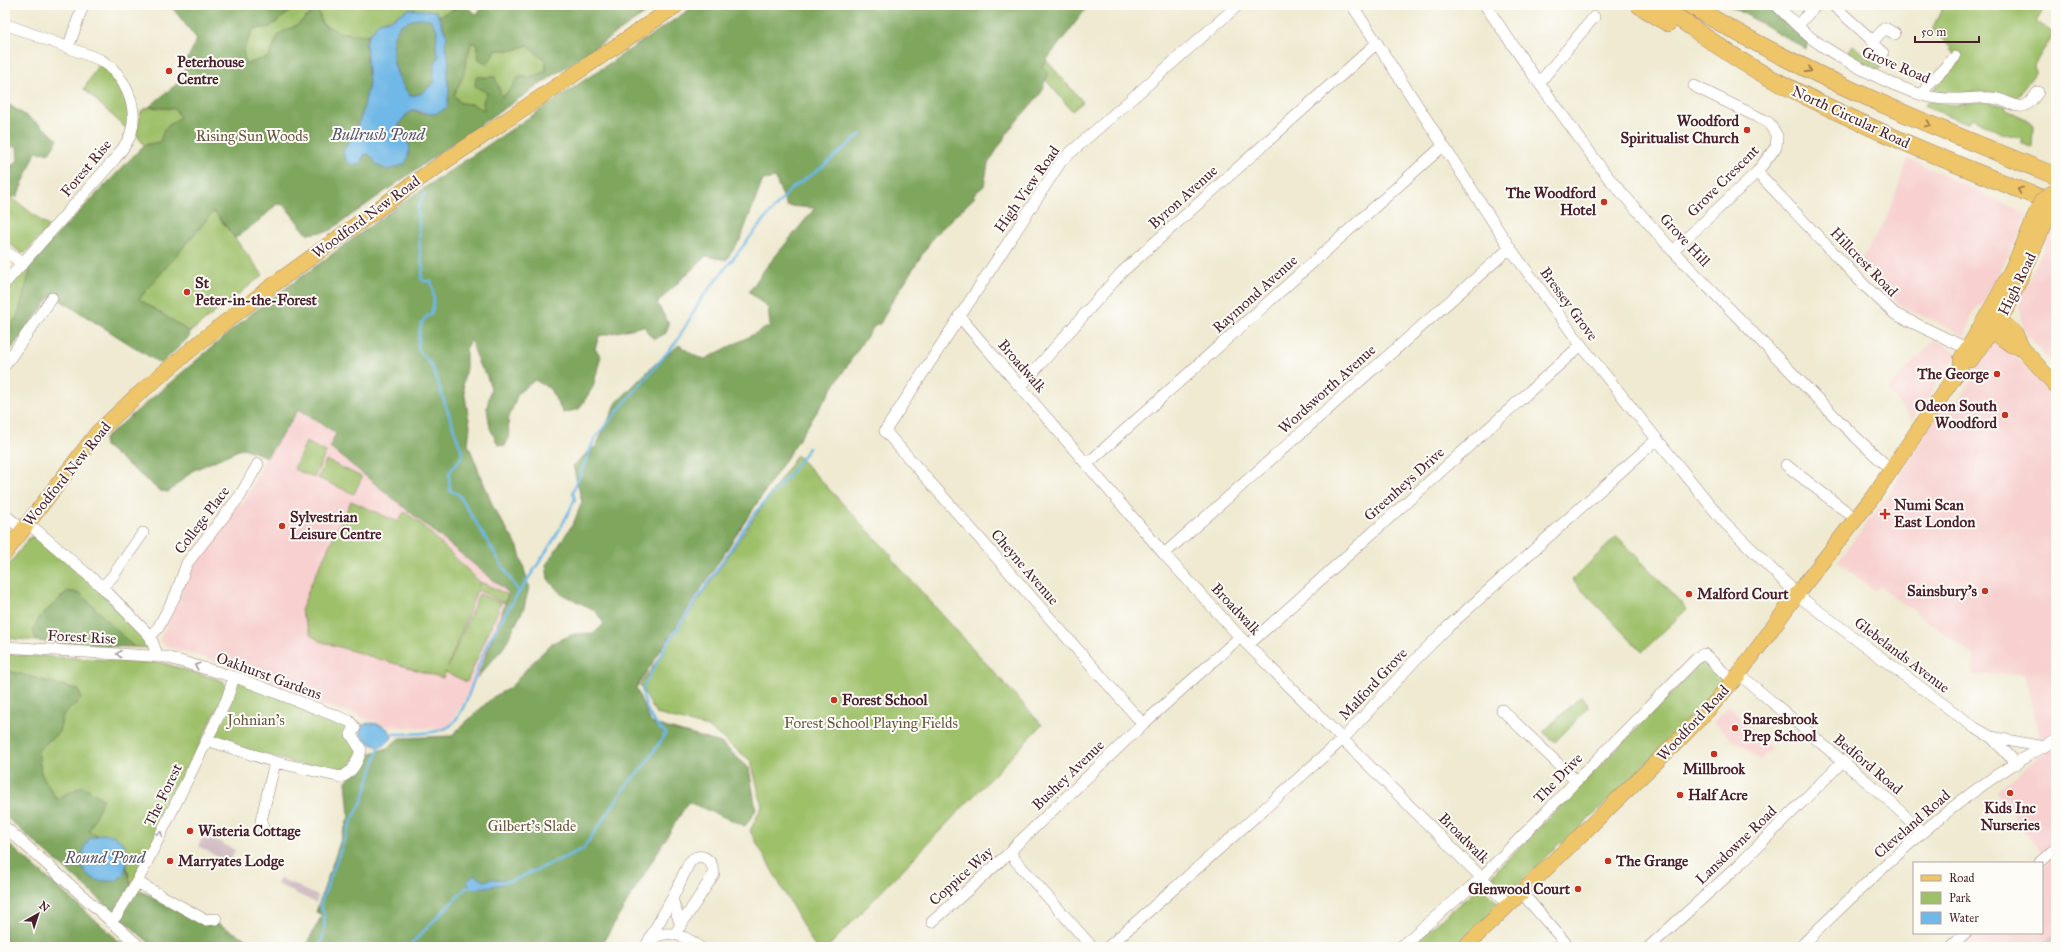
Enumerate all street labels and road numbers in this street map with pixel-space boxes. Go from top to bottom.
street label: Grove Road [1859,43,1933,88]
street label: North Circular Road [1789,82,1913,152]
street label: Forest Rise [57,136,115,200]
street label: Grove Crescent [1683,141,1763,221]
street label: High View Road [991,142,1064,236]
street label: Byron Avenue [1145,161,1221,233]
street label: Woodford New Road [308,171,424,262]
street label: Grove Hill [1656,210,1715,271]
street label: Hillcrest Road [1827,224,1902,301]
street label: High Road [1994,249,2040,318]
street label: Raymond Avenue [1209,251,1301,337]
street label: Bressey Grove [1536,264,1602,344]
street label: Broadwalk [994,336,1050,396]
street label: Wordsworth Avenue [1275,341,1379,437]
street label: Woodford New Road [19,418,115,530]
street label: Greenheys Drive [1360,443,1448,525]
street label: College Place [171,483,233,557]
street label: Cheyne Avenue [987,525,1063,609]
street label: Broadwalk [1208,579,1264,639]
street label: Glebelands Avenue [1851,613,1953,697]
street label: Forest Rise [47,626,117,648]
street label: Malford Grove [1335,644,1411,724]
street label: Oakhurst Gardens [214,649,324,703]
street label: Woodford Road [1653,681,1733,765]
street label: Bedford Road [1830,730,1907,798]
street label: Bushey Avenue [1028,736,1108,814]
street label: The Drive [1530,749,1586,807]
street label: The Forest [140,760,186,829]
street label: Cleveland Road [1870,786,1954,862]
street label: Lansdowne Road [1692,802,1781,888]
street label: Broadwalk [1435,809,1493,867]
street label: Coppice Way [925,842,997,909]

